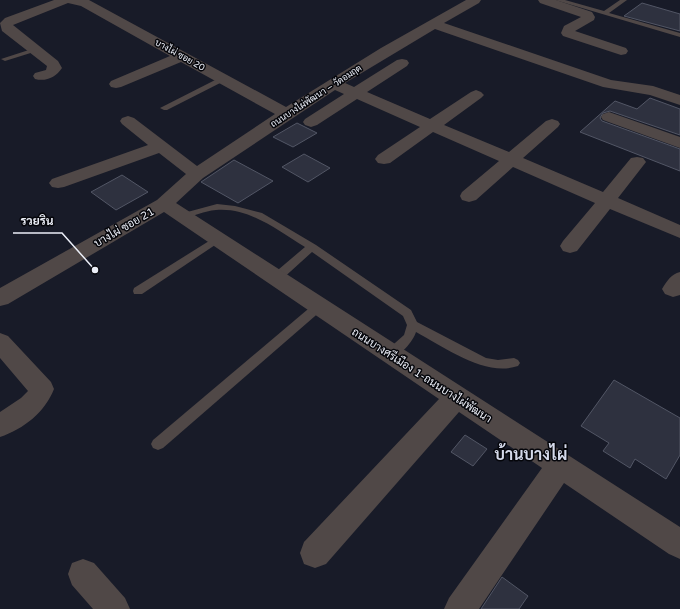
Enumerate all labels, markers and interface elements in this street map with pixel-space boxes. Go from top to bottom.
street label: บางไผ่ ซอย 20 [153,37,207,74]
street label: ถนนบางไผ่พัฒนา – วัดอมฤต [268,62,364,130]
street label: บางไผ่ ซอย 21 [91,203,157,250]
callout: รวยริน [13,209,62,233]
text: รวยริน [20,214,54,228]
street label: ถนนบางศรีเมือง 1-ถนนบางไผ่พัฒนา [349,324,495,426]
district label: บ้านบางไผ่ [495,443,567,465]

